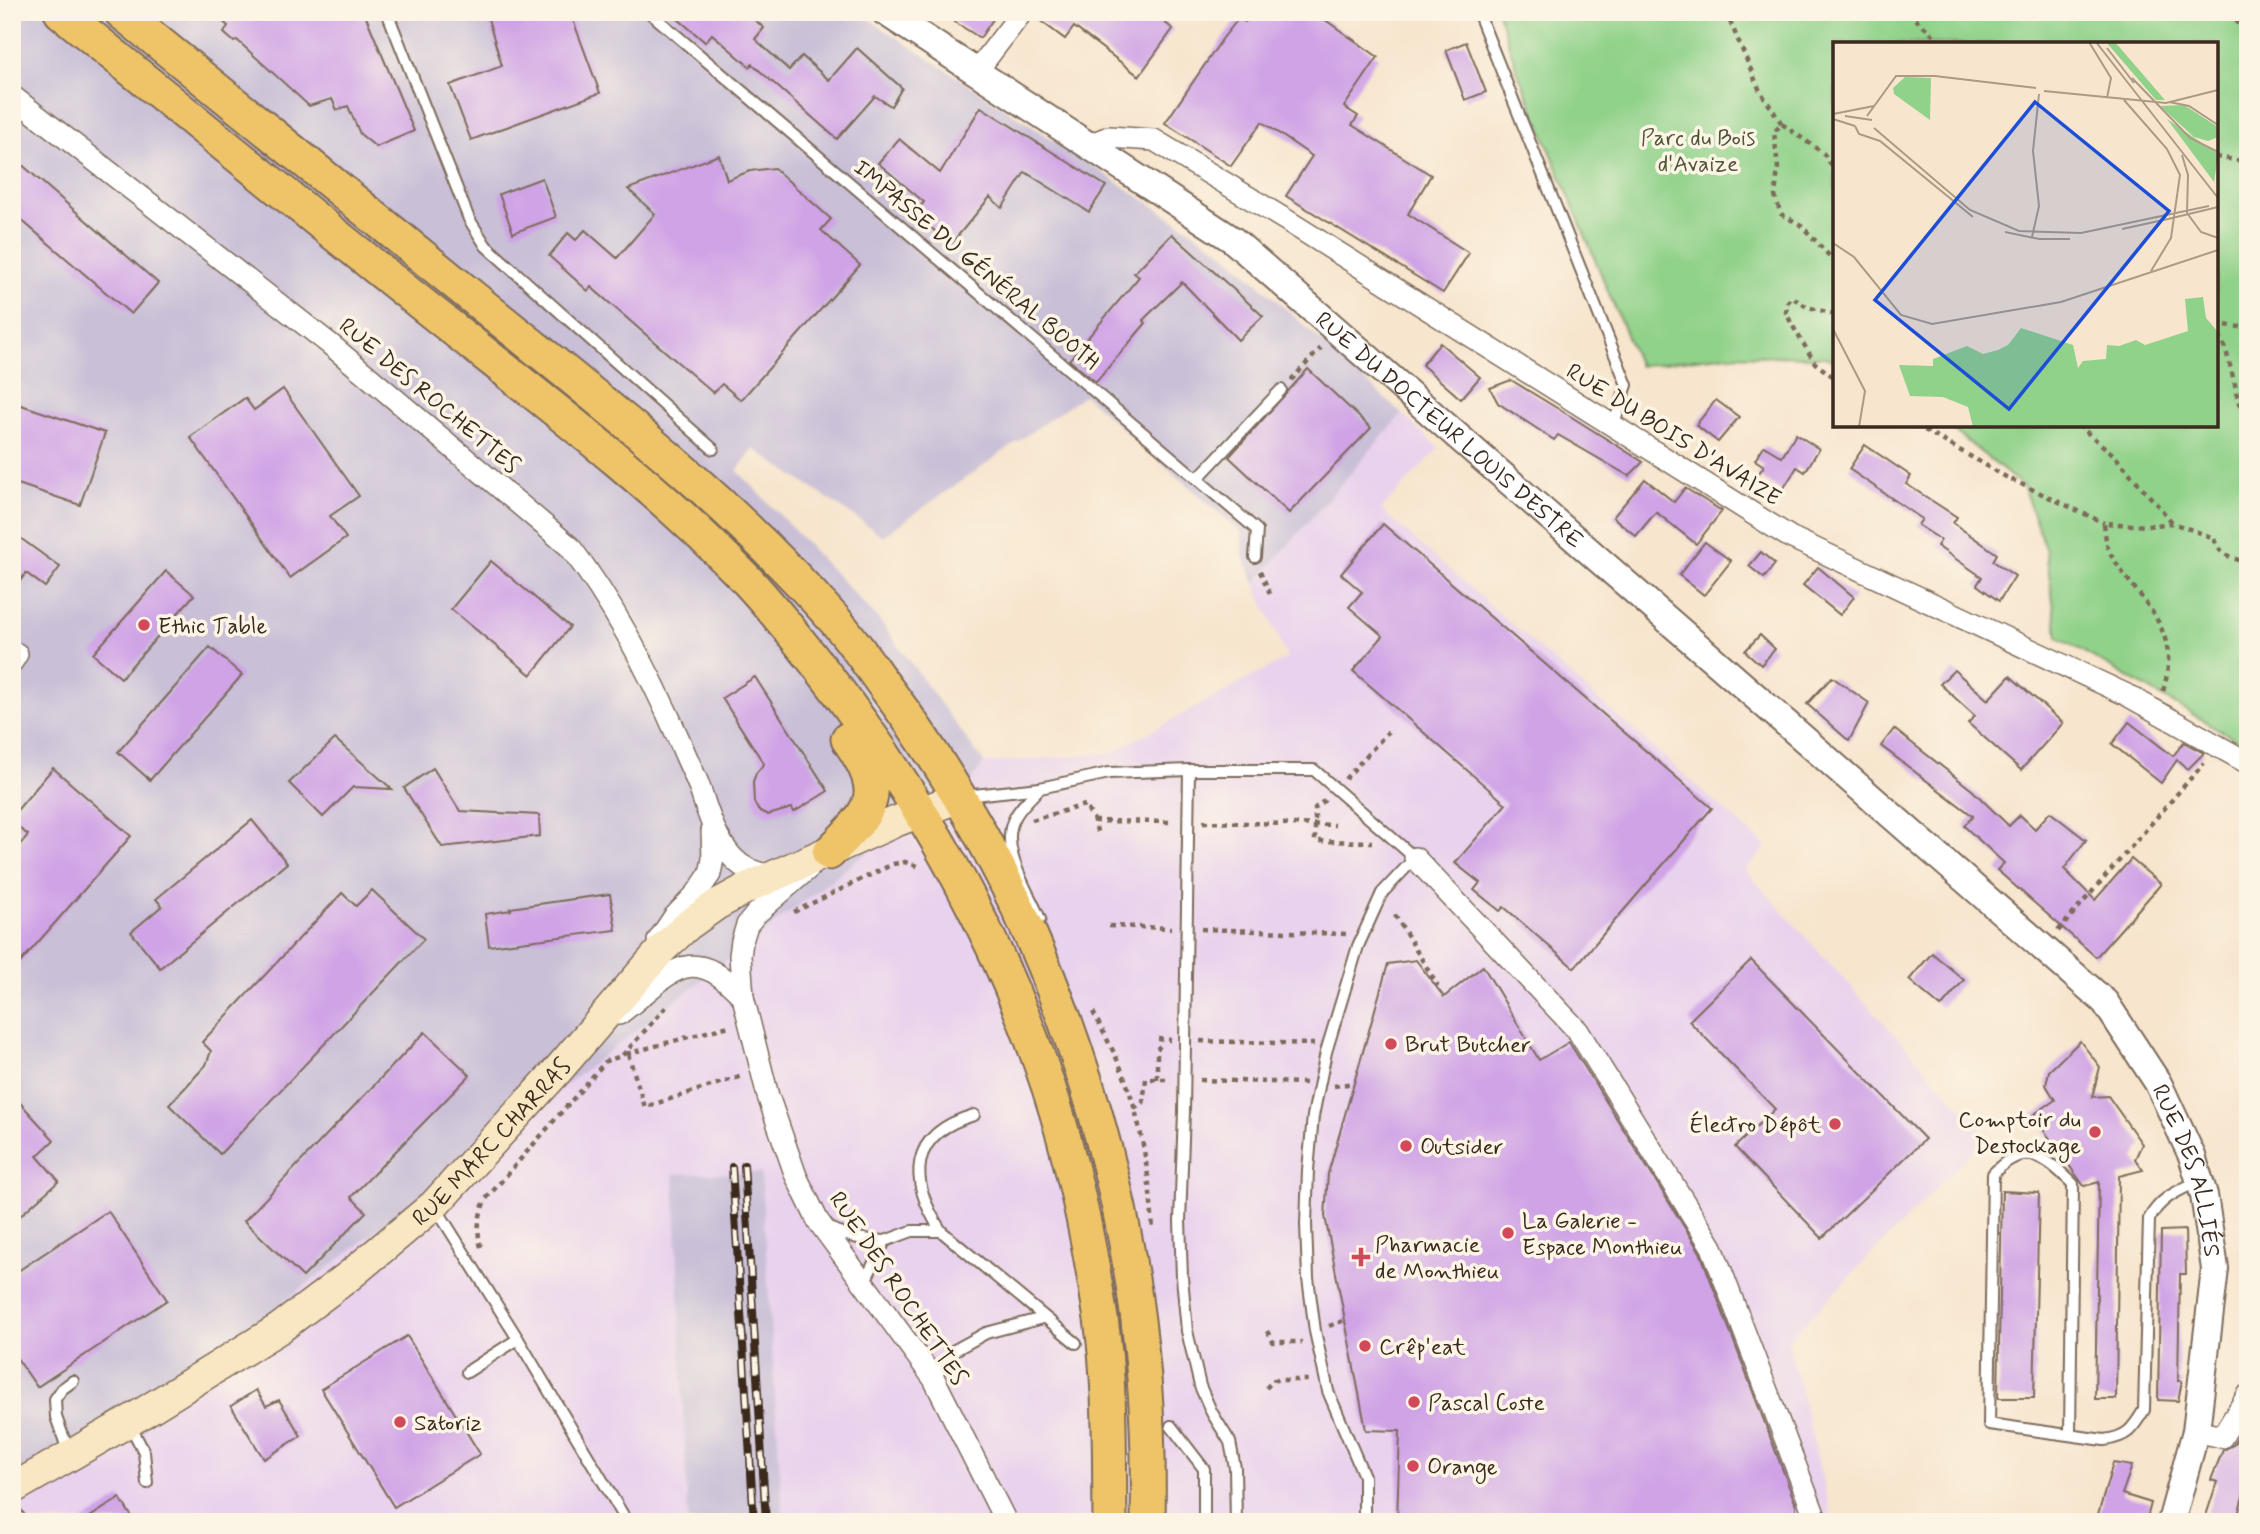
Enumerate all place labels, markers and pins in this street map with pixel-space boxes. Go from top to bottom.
place label: Ethic Table [158,612,268,642]
marker: Ethic Table [136,617,152,633]
place label: Brut Butcher [1405,1031,1531,1061]
marker: Brut Butcher [1383,1036,1399,1052]
place label: Comptoir du Destockage [1958,1106,2081,1164]
place label: Électro Dépôt [1690,1110,1821,1141]
marker: Électro Dépôt [1827,1116,1843,1132]
marker: Comptoir du Destockage [2087,1124,2103,1140]
place label: Outsider [1420,1133,1504,1163]
marker: Outsider [1398,1138,1414,1154]
place label: La Galerie - Espace Monthieu [1522,1207,1683,1263]
marker: La Galerie - Espace Monthieu [1500,1225,1516,1241]
place label: Pharmacie de Monthieu [1375,1231,1500,1287]
marker: Pharmacie de Monthieu [1353,1249,1369,1265]
place label: Crêp'eat [1379,1333,1466,1363]
marker: Crêp'eat [1357,1338,1373,1354]
place label: Pascal Coste [1428,1389,1545,1419]
marker: Pascal Coste [1406,1394,1422,1410]
place label: Satoriz [414,1409,482,1439]
marker: Satoriz [392,1414,408,1430]
place label: Orange [1427,1453,1498,1485]
marker: Orange [1405,1458,1421,1474]

